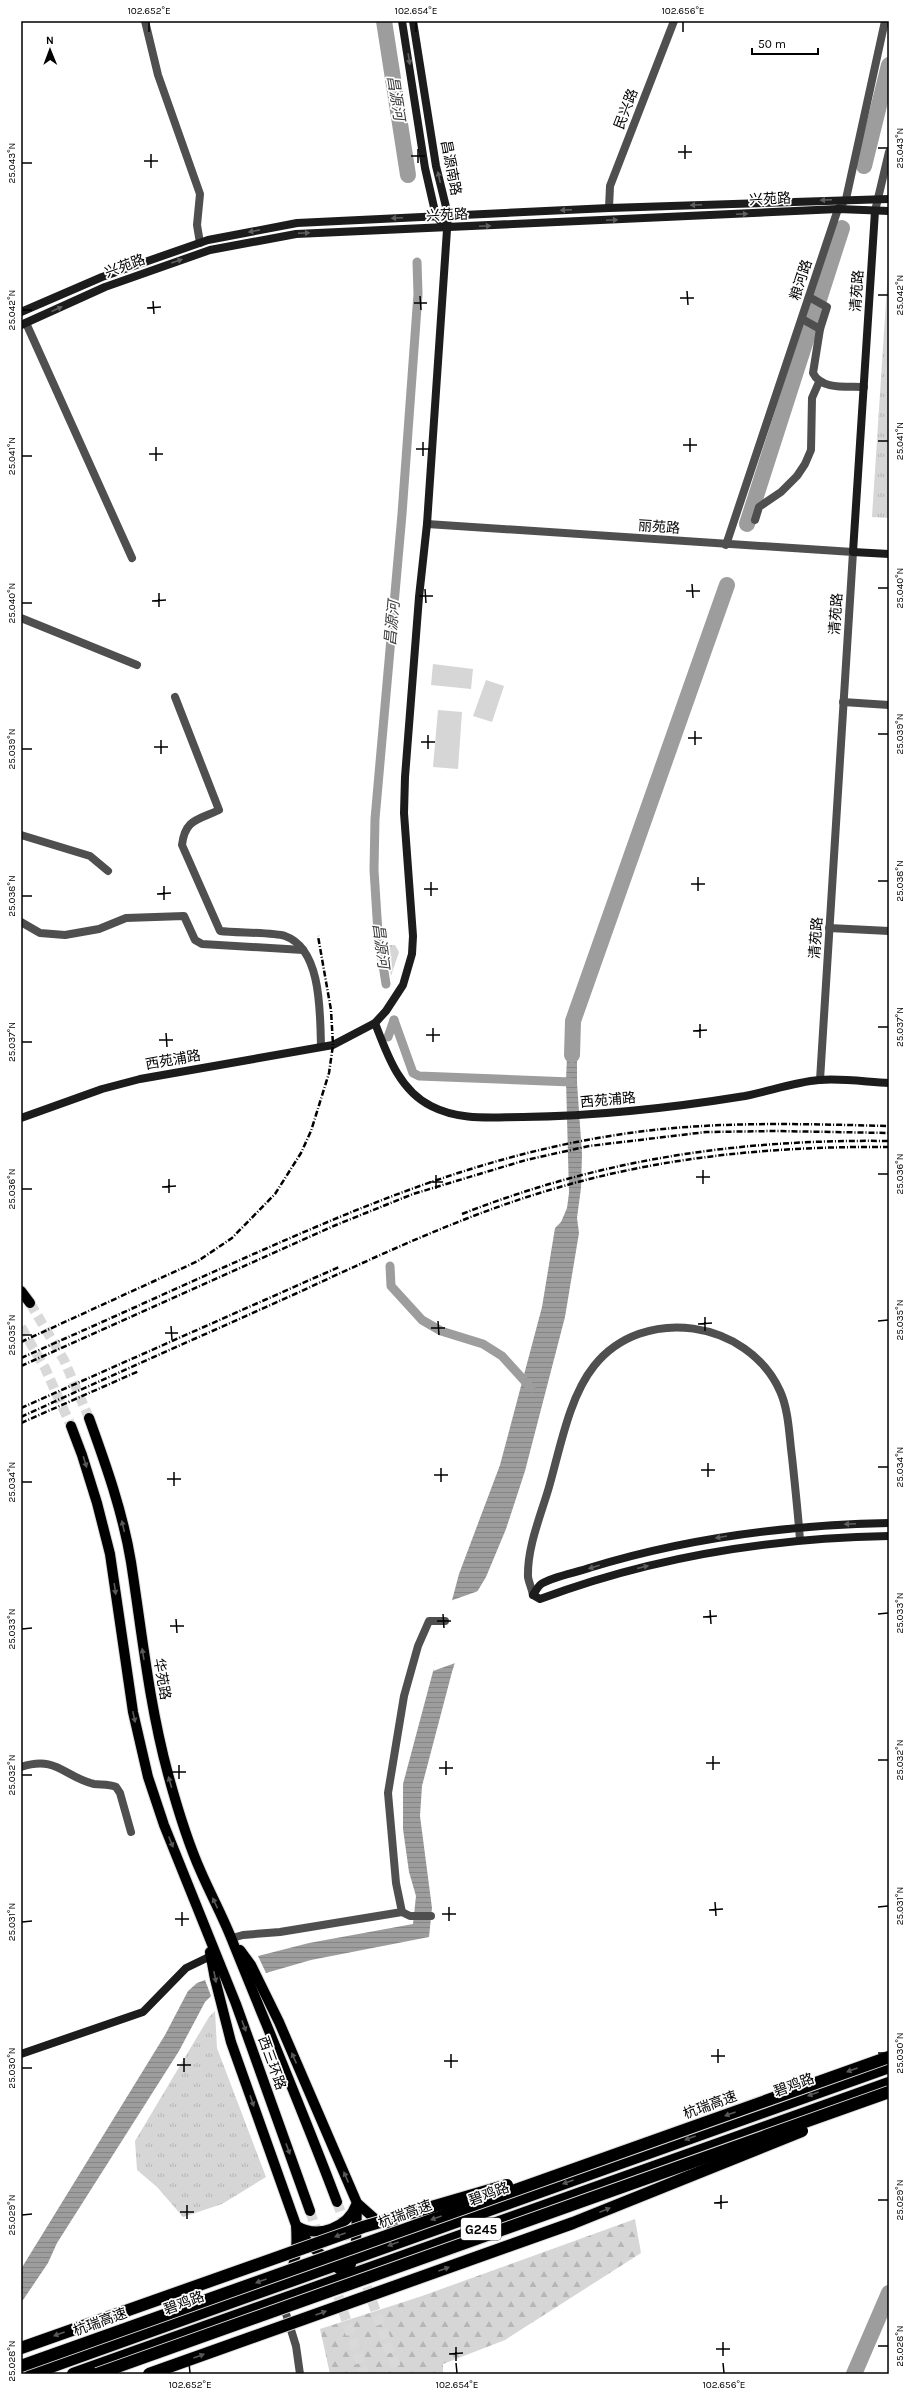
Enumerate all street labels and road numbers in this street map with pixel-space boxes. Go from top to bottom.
street label: 民兴路 [611,86,641,132]
street label: 昌源南路 [437,139,465,197]
street label: 兴苑路 [749,189,791,209]
street label: 兴苑路 [426,205,468,225]
street label: 兴苑路 [102,251,148,281]
street label: 粮河路 [786,257,816,303]
street label: 清苑路 [847,269,867,313]
street label: 丽苑路 [637,517,681,537]
street label: 清苑路 [826,592,846,636]
street label: 清苑路 [806,916,826,960]
street label: 西苑浦路 [144,1047,202,1073]
street label: 西苑浦路 [579,1089,637,1111]
street label: 华苑路 [150,1657,174,1701]
street label: 西三环路 [254,2034,290,2092]
street label: 碧鸡路 [771,2070,817,2100]
street label: 杭瑞高速 [681,2087,739,2123]
street label: 碧鸡路 [466,2179,512,2209]
street label: 杭瑞高速 [376,2196,434,2232]
road number: G245 [461,2218,501,2240]
street label: 碧鸡路 [161,2288,207,2318]
street label: 杭瑞高速 [71,2304,129,2340]

